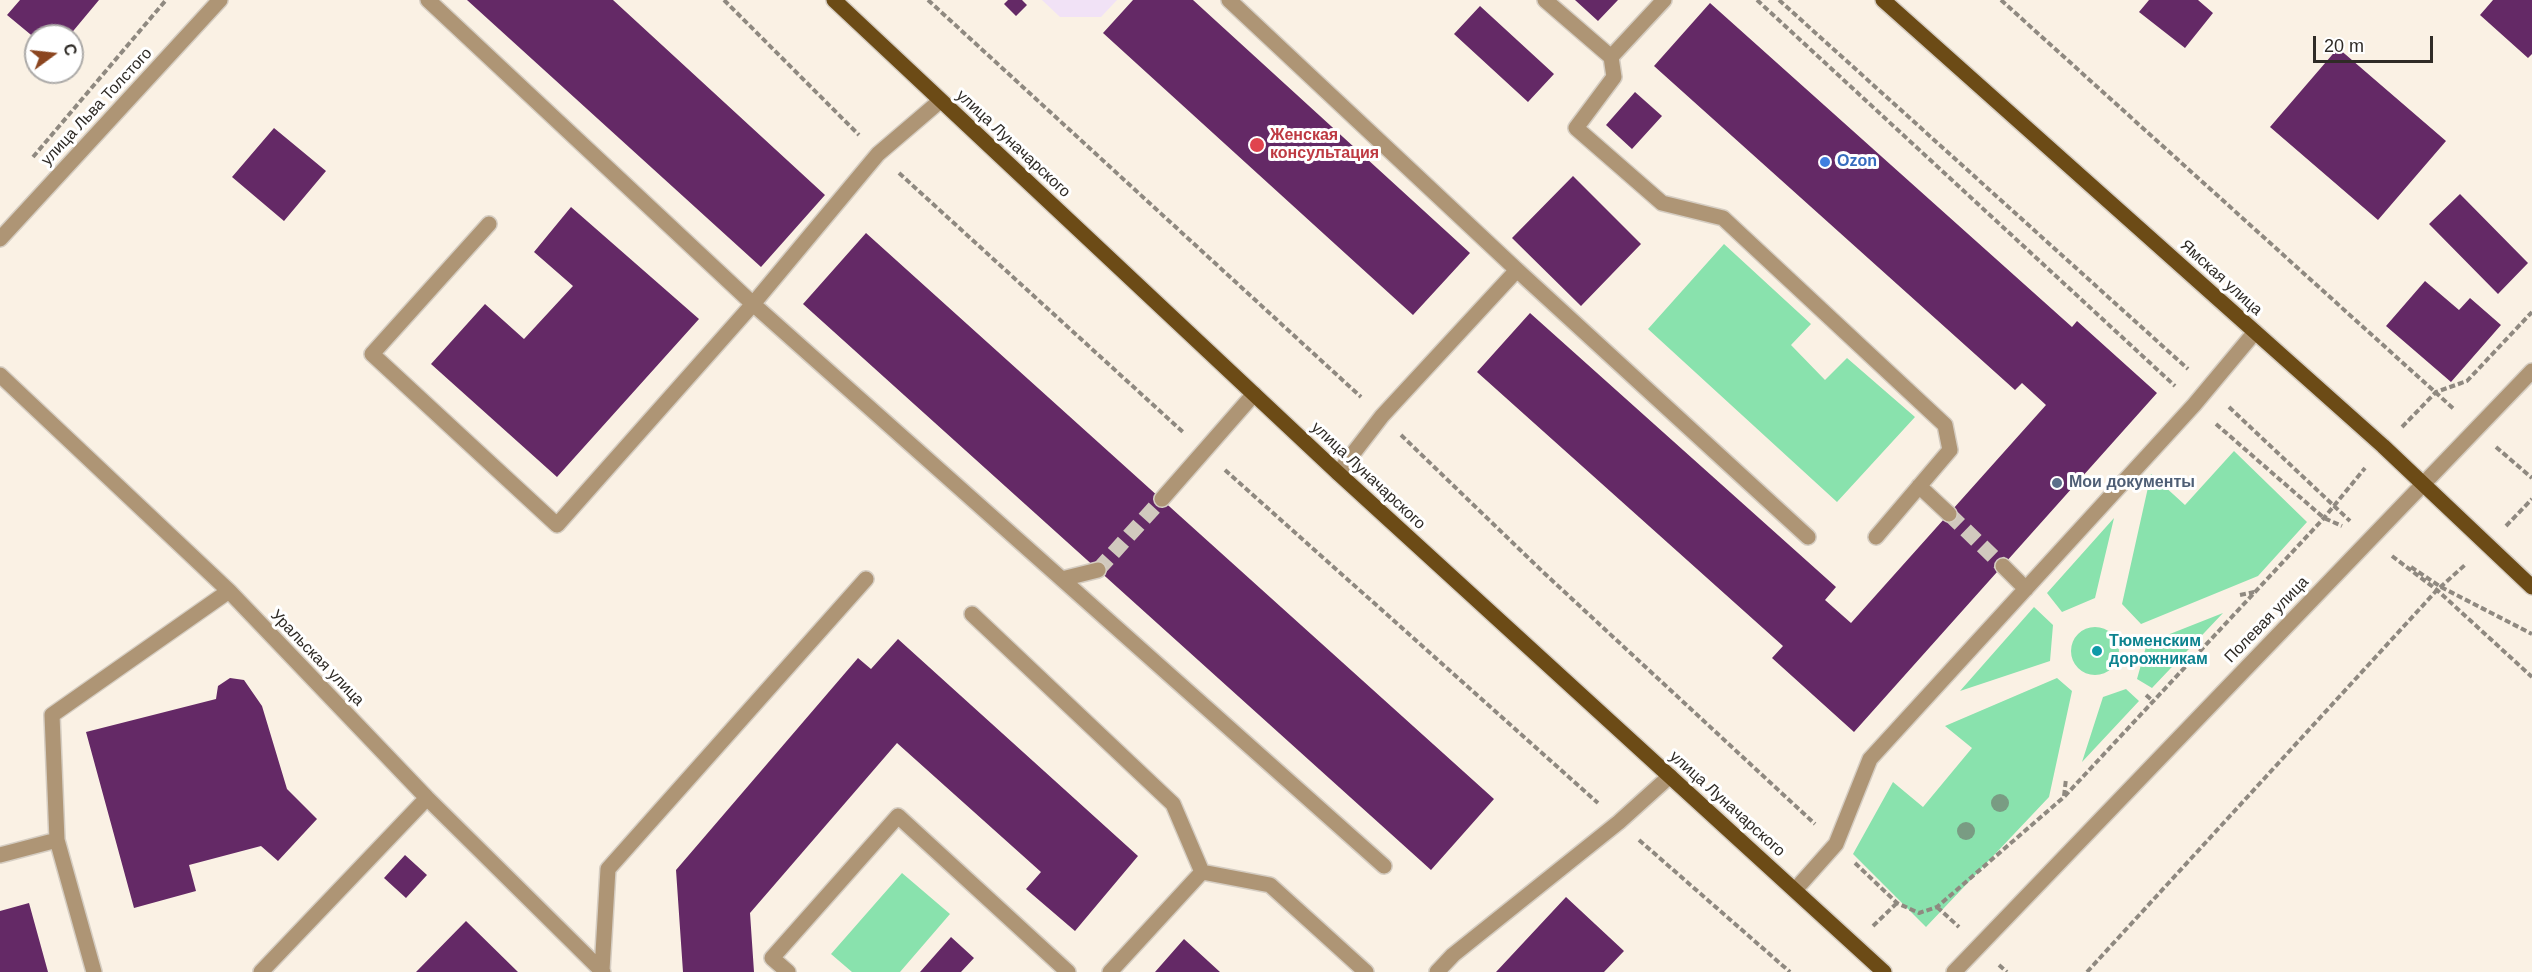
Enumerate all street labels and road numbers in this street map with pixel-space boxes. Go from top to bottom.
street label: улица Льва Толстого [38,44,156,170]
street label: улица Луначарского [952,86,1074,202]
street label: Ямская улица [2176,236,2266,320]
street label: улица Луначарского [1307,418,1429,534]
street label: Полевая улица [2221,573,2313,667]
street label: Уральская улица [266,606,368,710]
street label: улица Луначарского [1665,747,1789,861]

